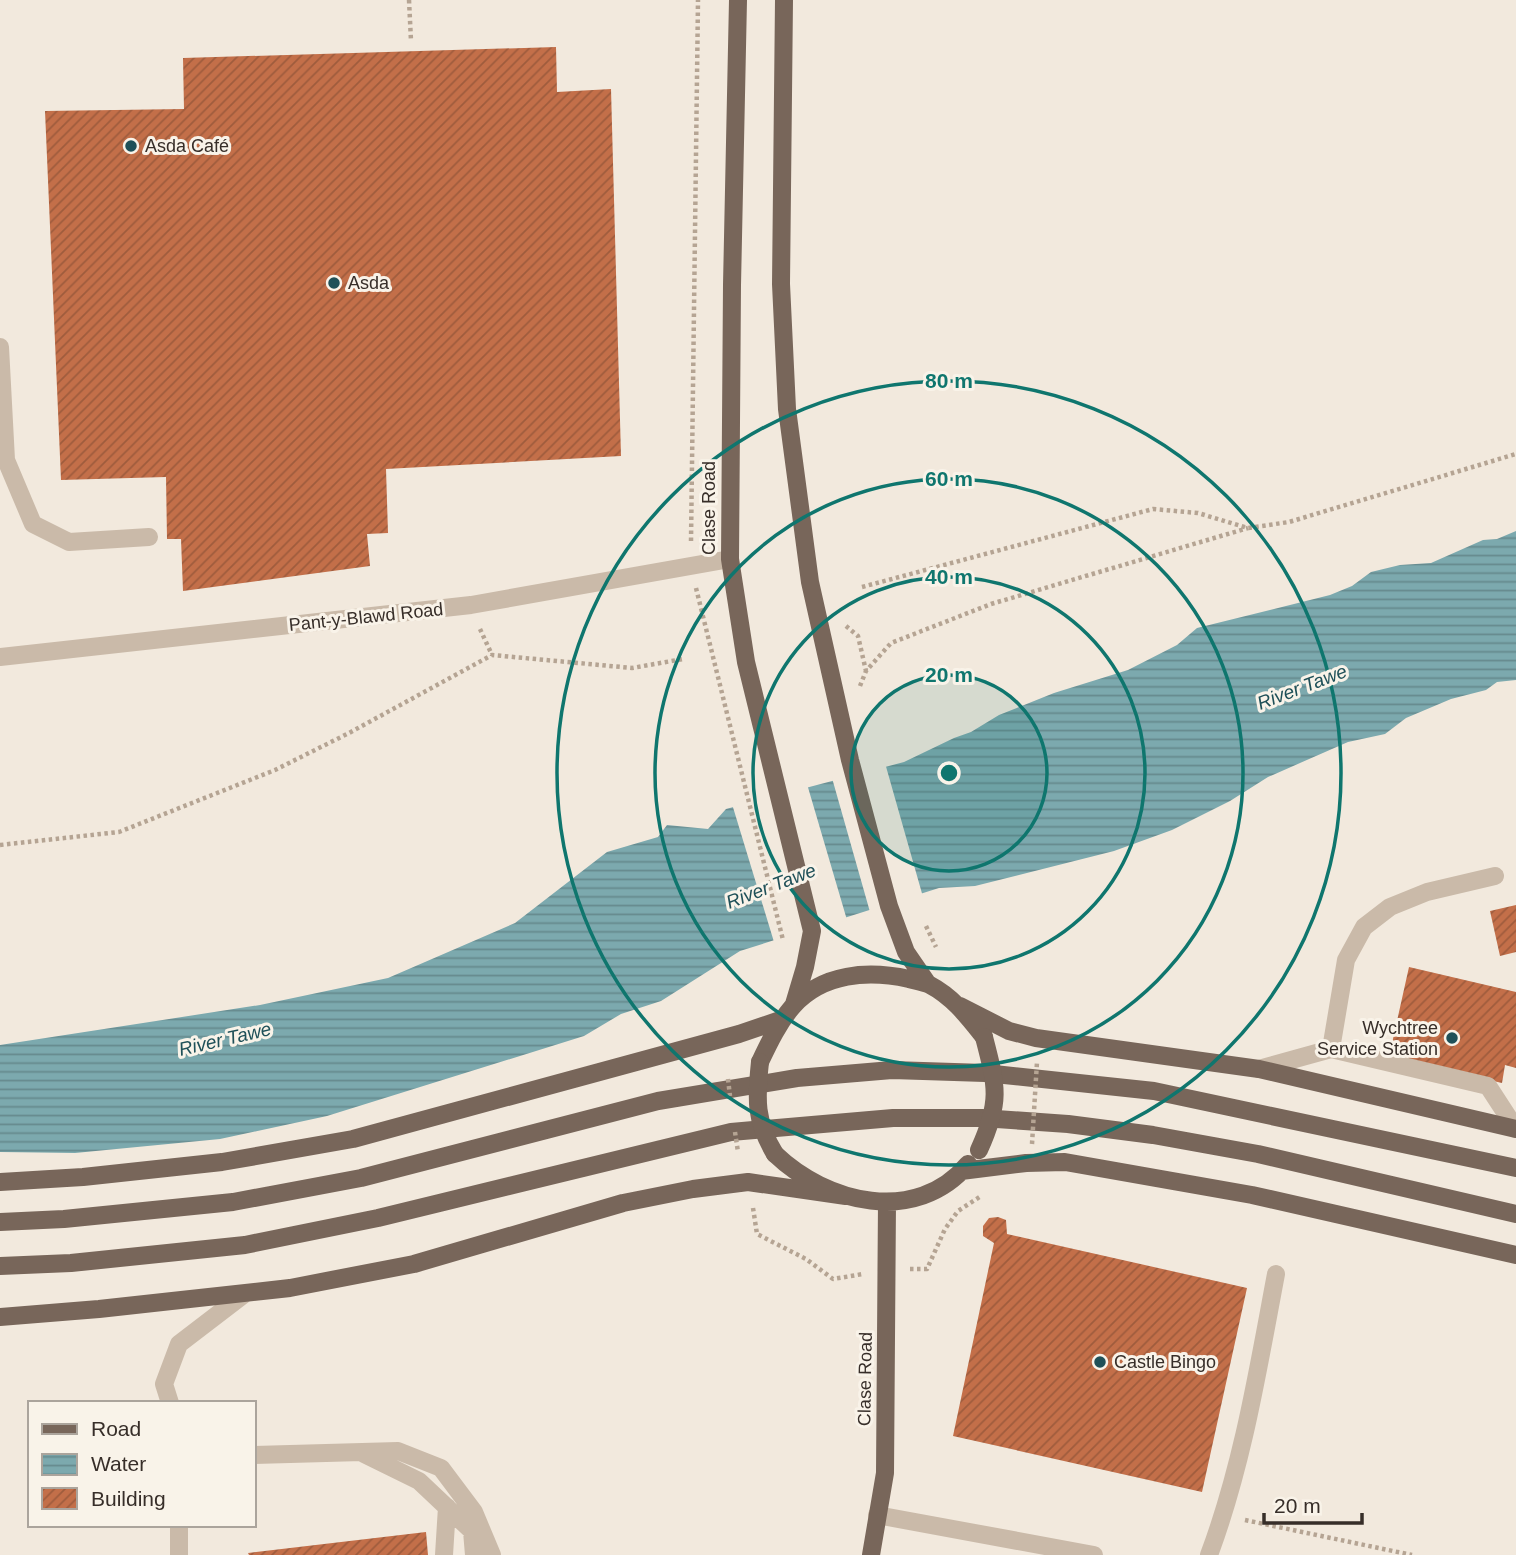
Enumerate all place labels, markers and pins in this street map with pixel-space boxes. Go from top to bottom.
place label: Asda Café [145,136,229,156]
marker: Asda Café [123,138,139,154]
place label: Asda [348,273,390,293]
marker: Asda [326,275,342,291]
centre of rings [937,761,961,785]
place label: Wychtree Service Station [1317,1018,1438,1059]
marker: Wychtree Service Station [1444,1030,1460,1046]
place label: Castle Bingo [1114,1352,1216,1372]
marker: Castle Bingo [1092,1354,1108,1370]

